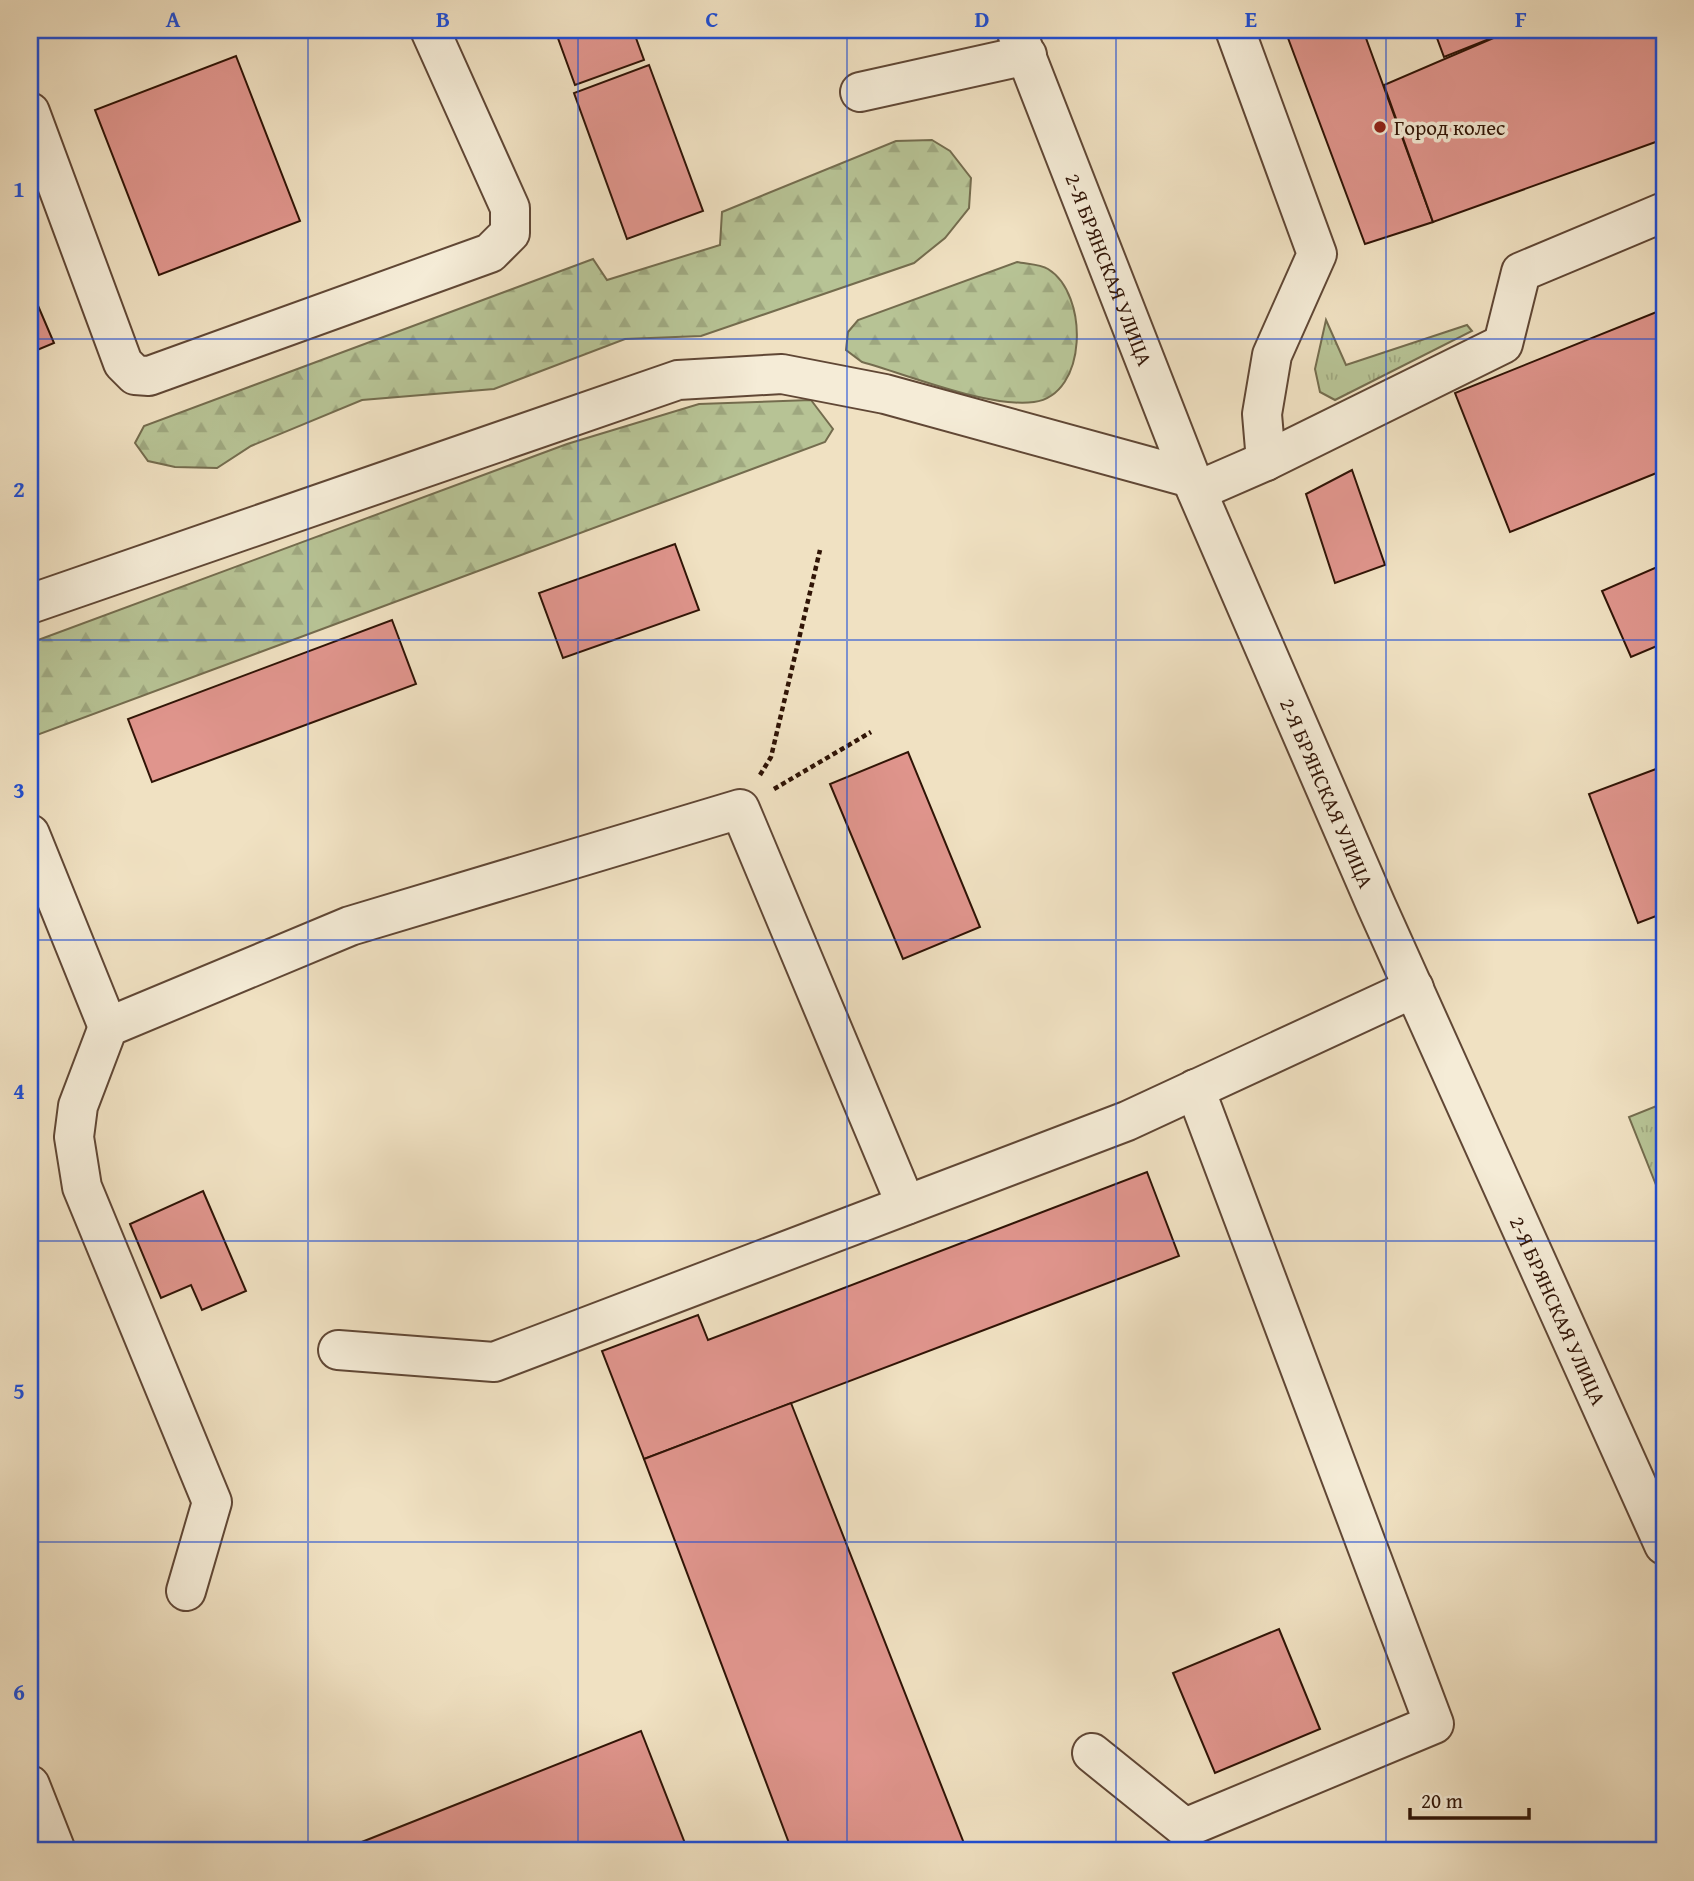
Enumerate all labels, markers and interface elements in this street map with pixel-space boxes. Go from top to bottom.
text: A [166,2,181,35]
text: B [436,2,450,35]
text: C [705,2,719,35]
text: D [975,2,990,35]
text: E [1245,2,1257,35]
text: F [1515,2,1527,35]
place label: Город колес [1394,112,1505,143]
marker: Город колес [1372,119,1388,135]
street label: 2-Я БРЯНСКАЯ УЛИЦА [1058,169,1161,370]
text: 1 [13,172,25,205]
text: 2 [13,472,25,505]
street label: 2-Я БРЯНСКАЯ УЛИЦА [1273,693,1382,893]
text: 3 [13,773,25,806]
text: 4 [13,1074,25,1107]
street label: 2-Я БРЯНСКАЯ УЛИЦА [1502,1211,1615,1410]
text: 5 [13,1374,25,1407]
text: 6 [13,1675,25,1708]
scale bar [1410,1776,1530,1820]
text: 20 m [1421,1785,1463,1816]

